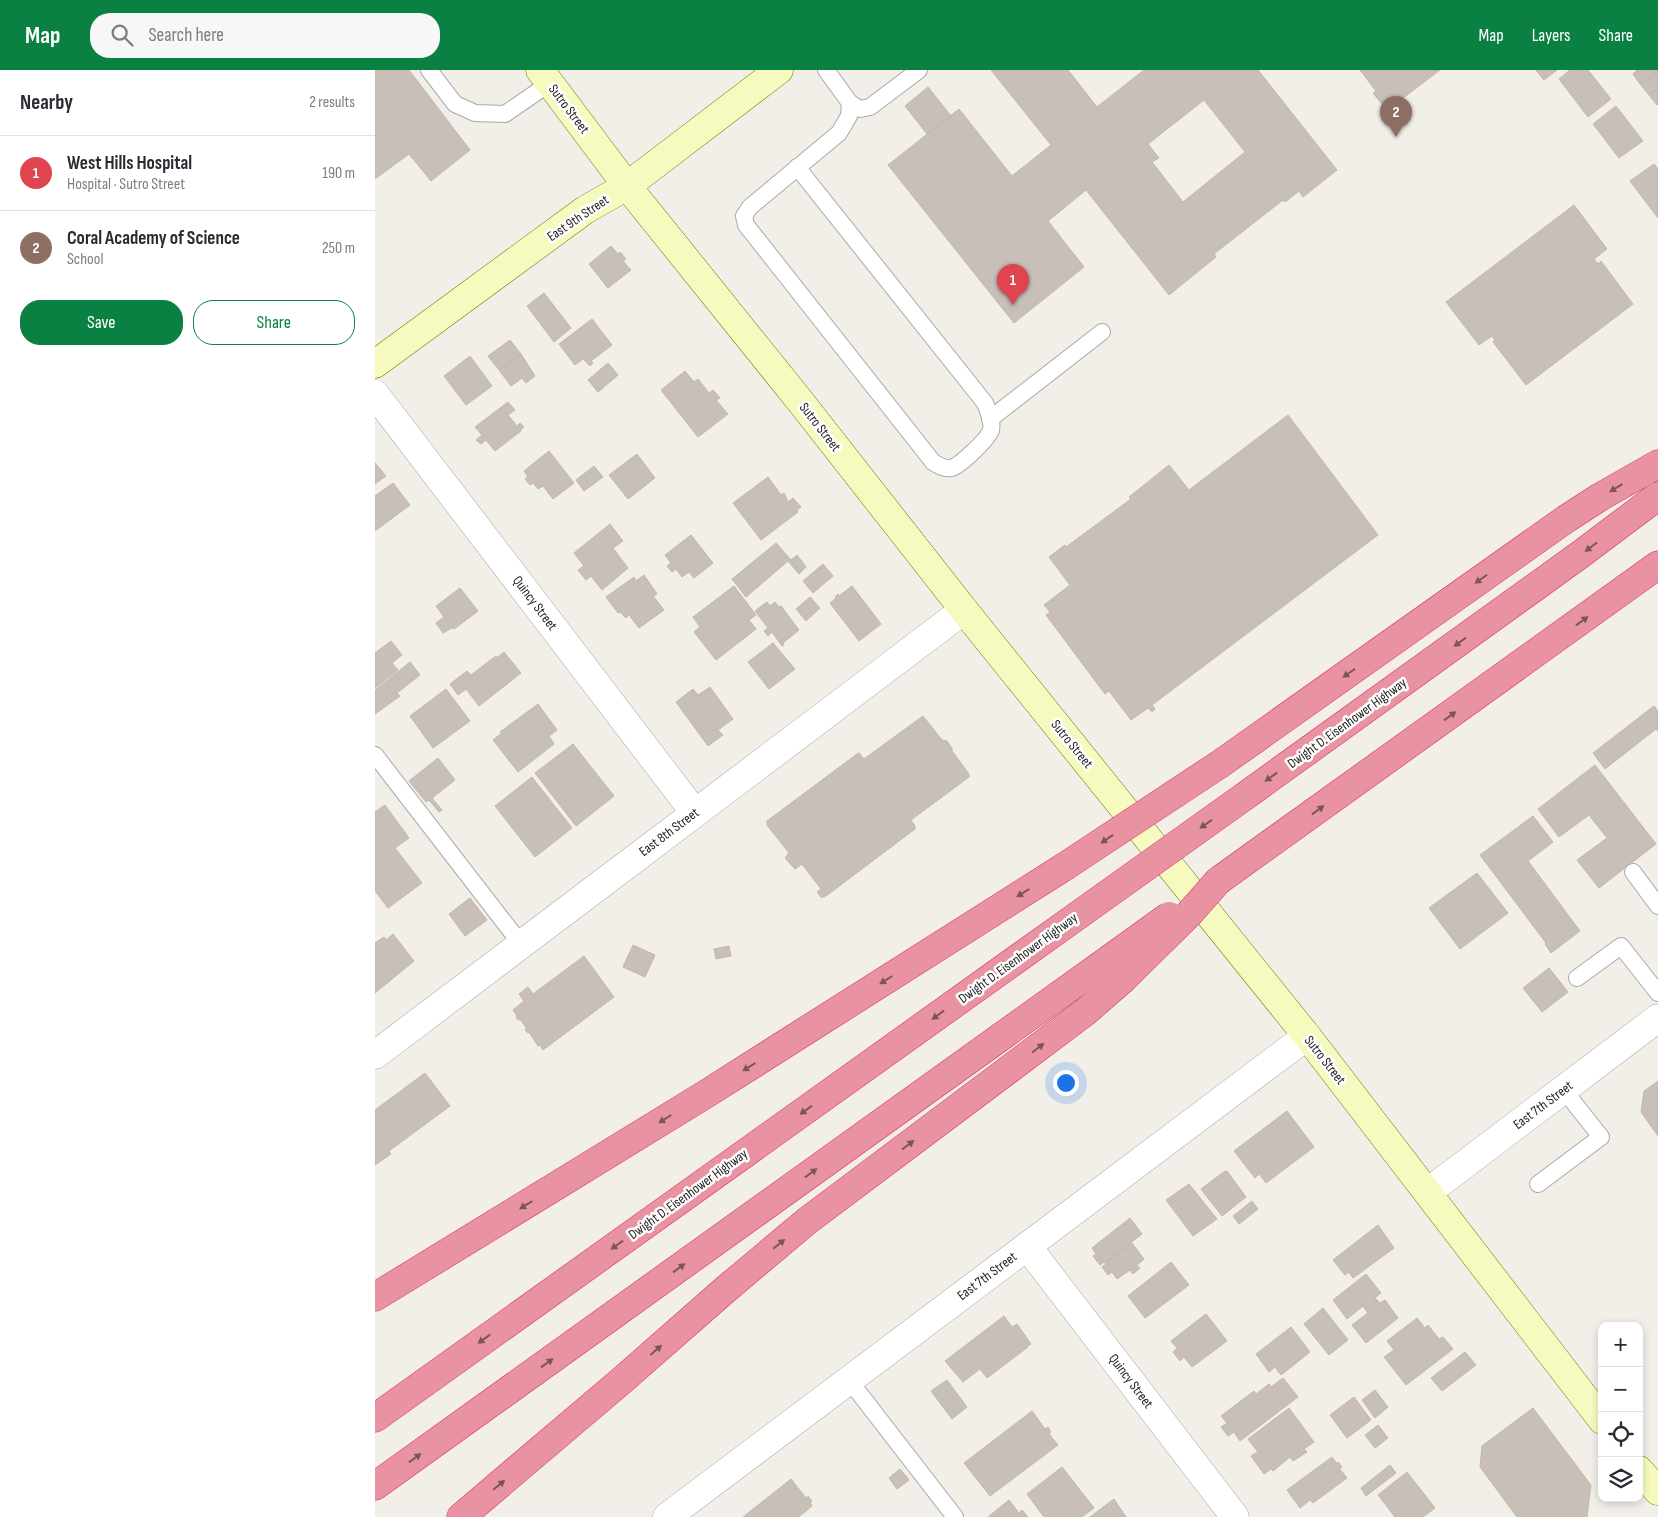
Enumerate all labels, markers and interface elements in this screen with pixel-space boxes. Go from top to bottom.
search box [90,13,440,58]
text: Map [25,21,60,50]
icon: search [108,21,136,49]
text: Search here [148,24,224,47]
text: Map [1479,25,1504,46]
text: Layers [1532,25,1571,46]
text: Share [1599,25,1633,46]
street label: Sutro Street [545,81,593,137]
text: Nearby [20,90,73,115]
text: 2 results [309,93,355,112]
pin: 2 [1380,96,1412,137]
text: West Hills Hospital [67,152,192,175]
text: 1 [33,164,39,183]
text: 190 m [322,164,355,183]
text: Hospital · Sutro Street [67,175,185,194]
street label: East 9th Street [544,191,612,245]
text: Coral Academy of Science [67,227,240,250]
text: 2 [32,239,40,258]
text: 250 m [322,239,355,258]
text: School [67,250,103,269]
pin: 1 [997,264,1029,305]
button: Save [20,300,183,345]
button: Share [193,300,355,345]
street label: Sutro Street [796,399,844,455]
one-way arrow [1609,483,1622,492]
one-way arrow [1585,541,1598,552]
street label: Quincy Street [509,572,561,634]
one-way arrow [1474,574,1488,584]
one-way arrow [1575,616,1589,626]
one-way arrow [1453,637,1467,647]
one-way arrow [1342,668,1356,678]
street label: Dwight D. Eisenhower Highway [1284,674,1410,772]
one-way arrow [1443,711,1457,721]
street label: Sutro Street [1047,716,1097,772]
one-way arrow [1265,772,1278,783]
street label: East 8th Street [636,804,702,860]
one-way arrow [1311,805,1325,815]
one-way arrow [1199,819,1213,829]
one-way arrow [1100,834,1113,844]
one-way arrow [1016,888,1030,898]
street label: Dwight D. Eisenhower Highway [955,909,1081,1007]
one-way arrow [879,975,892,985]
one-way arrow [931,1010,945,1020]
street label: Sutro Street [1301,1032,1349,1088]
one-way arrow [1032,1042,1045,1053]
one-way arrow [742,1062,755,1072]
your location [1053,1070,1079,1096]
street label: East 7th Street [1510,1077,1576,1133]
one-way arrow [799,1105,813,1115]
one-way arrow [658,1115,671,1124]
one-way arrow [901,1140,915,1150]
street label: Dwight D. Eisenhower Highway [625,1145,751,1243]
one-way arrow [804,1168,817,1178]
one-way arrow [520,1200,533,1209]
one-way arrow [772,1238,785,1249]
one-way arrow [610,1240,623,1250]
street label: East 7th Street [954,1248,1020,1304]
one-way arrow [672,1263,685,1273]
map controls [1598,1322,1643,1502]
button: + [1598,1322,1643,1367]
one-way arrow [478,1334,491,1345]
one-way arrow [650,1344,662,1356]
street label: Quincy Street [1105,1350,1157,1412]
one-way arrow [540,1358,553,1368]
button: − [1598,1367,1643,1412]
button: locate [1598,1412,1643,1457]
one-way arrow [408,1453,421,1463]
button: layers [1598,1457,1643,1502]
one-way arrow [492,1480,505,1491]

